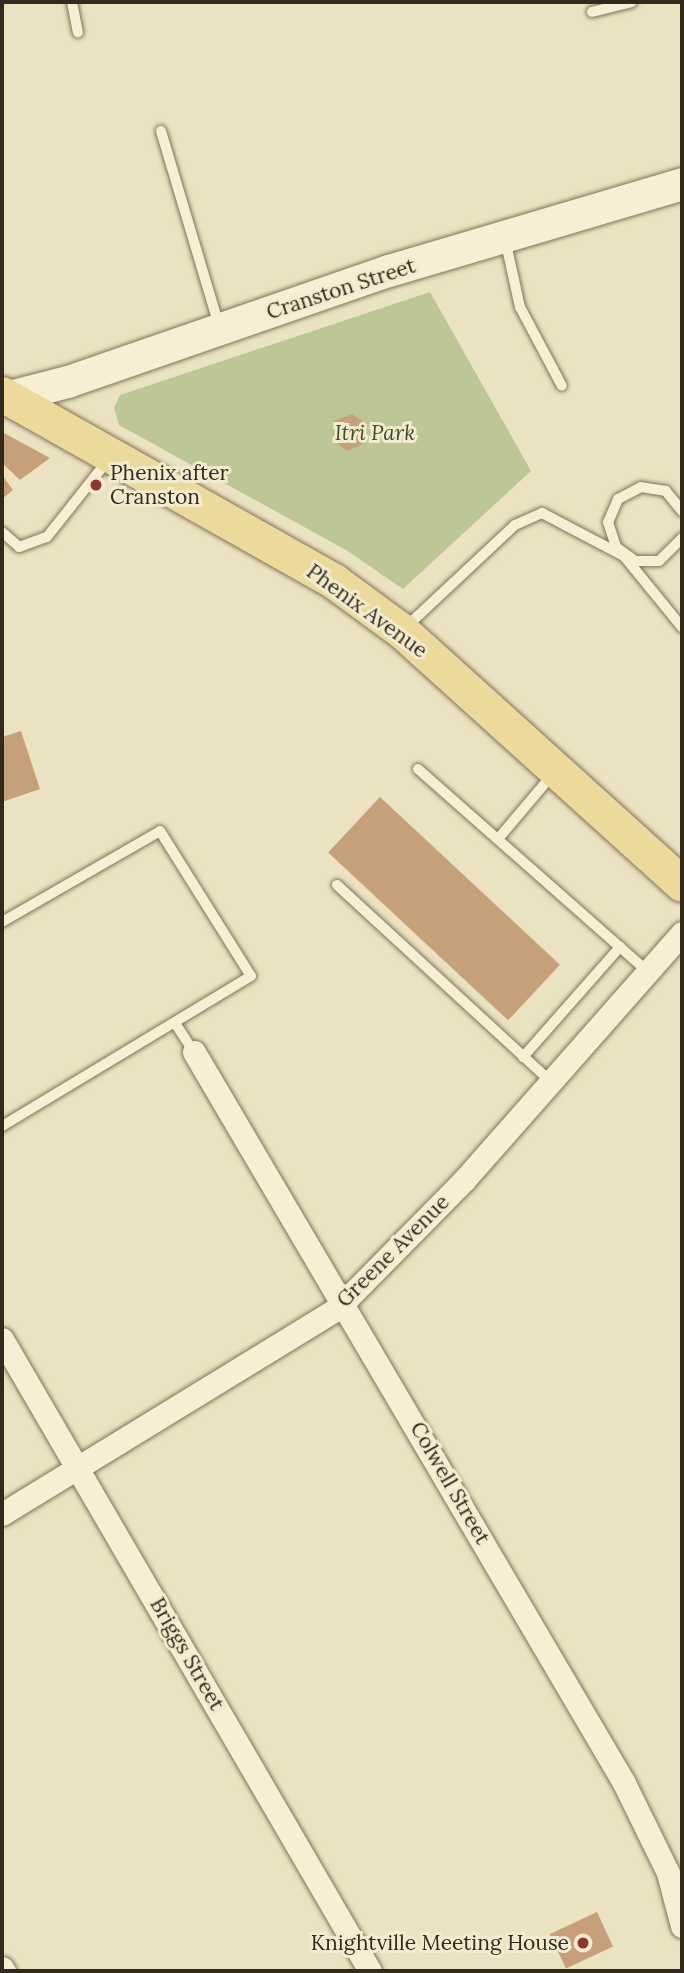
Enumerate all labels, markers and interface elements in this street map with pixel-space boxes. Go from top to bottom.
street label: Cranston Street [263,253,419,325]
park label: Itri Park [335,420,415,446]
place label: Phenix after Cranston [110,460,229,510]
marker: Phenix after Cranston [88,477,104,493]
street label: Phenix Avenue [302,559,432,663]
street label: Greene Avenue [332,1190,454,1312]
street label: Colwell Street [405,1417,495,1549]
street label: Briggs Street [145,1593,229,1715]
place label: Knightville Meeting House [311,1930,569,1956]
marker: Knightville Meeting House [575,1935,591,1951]

